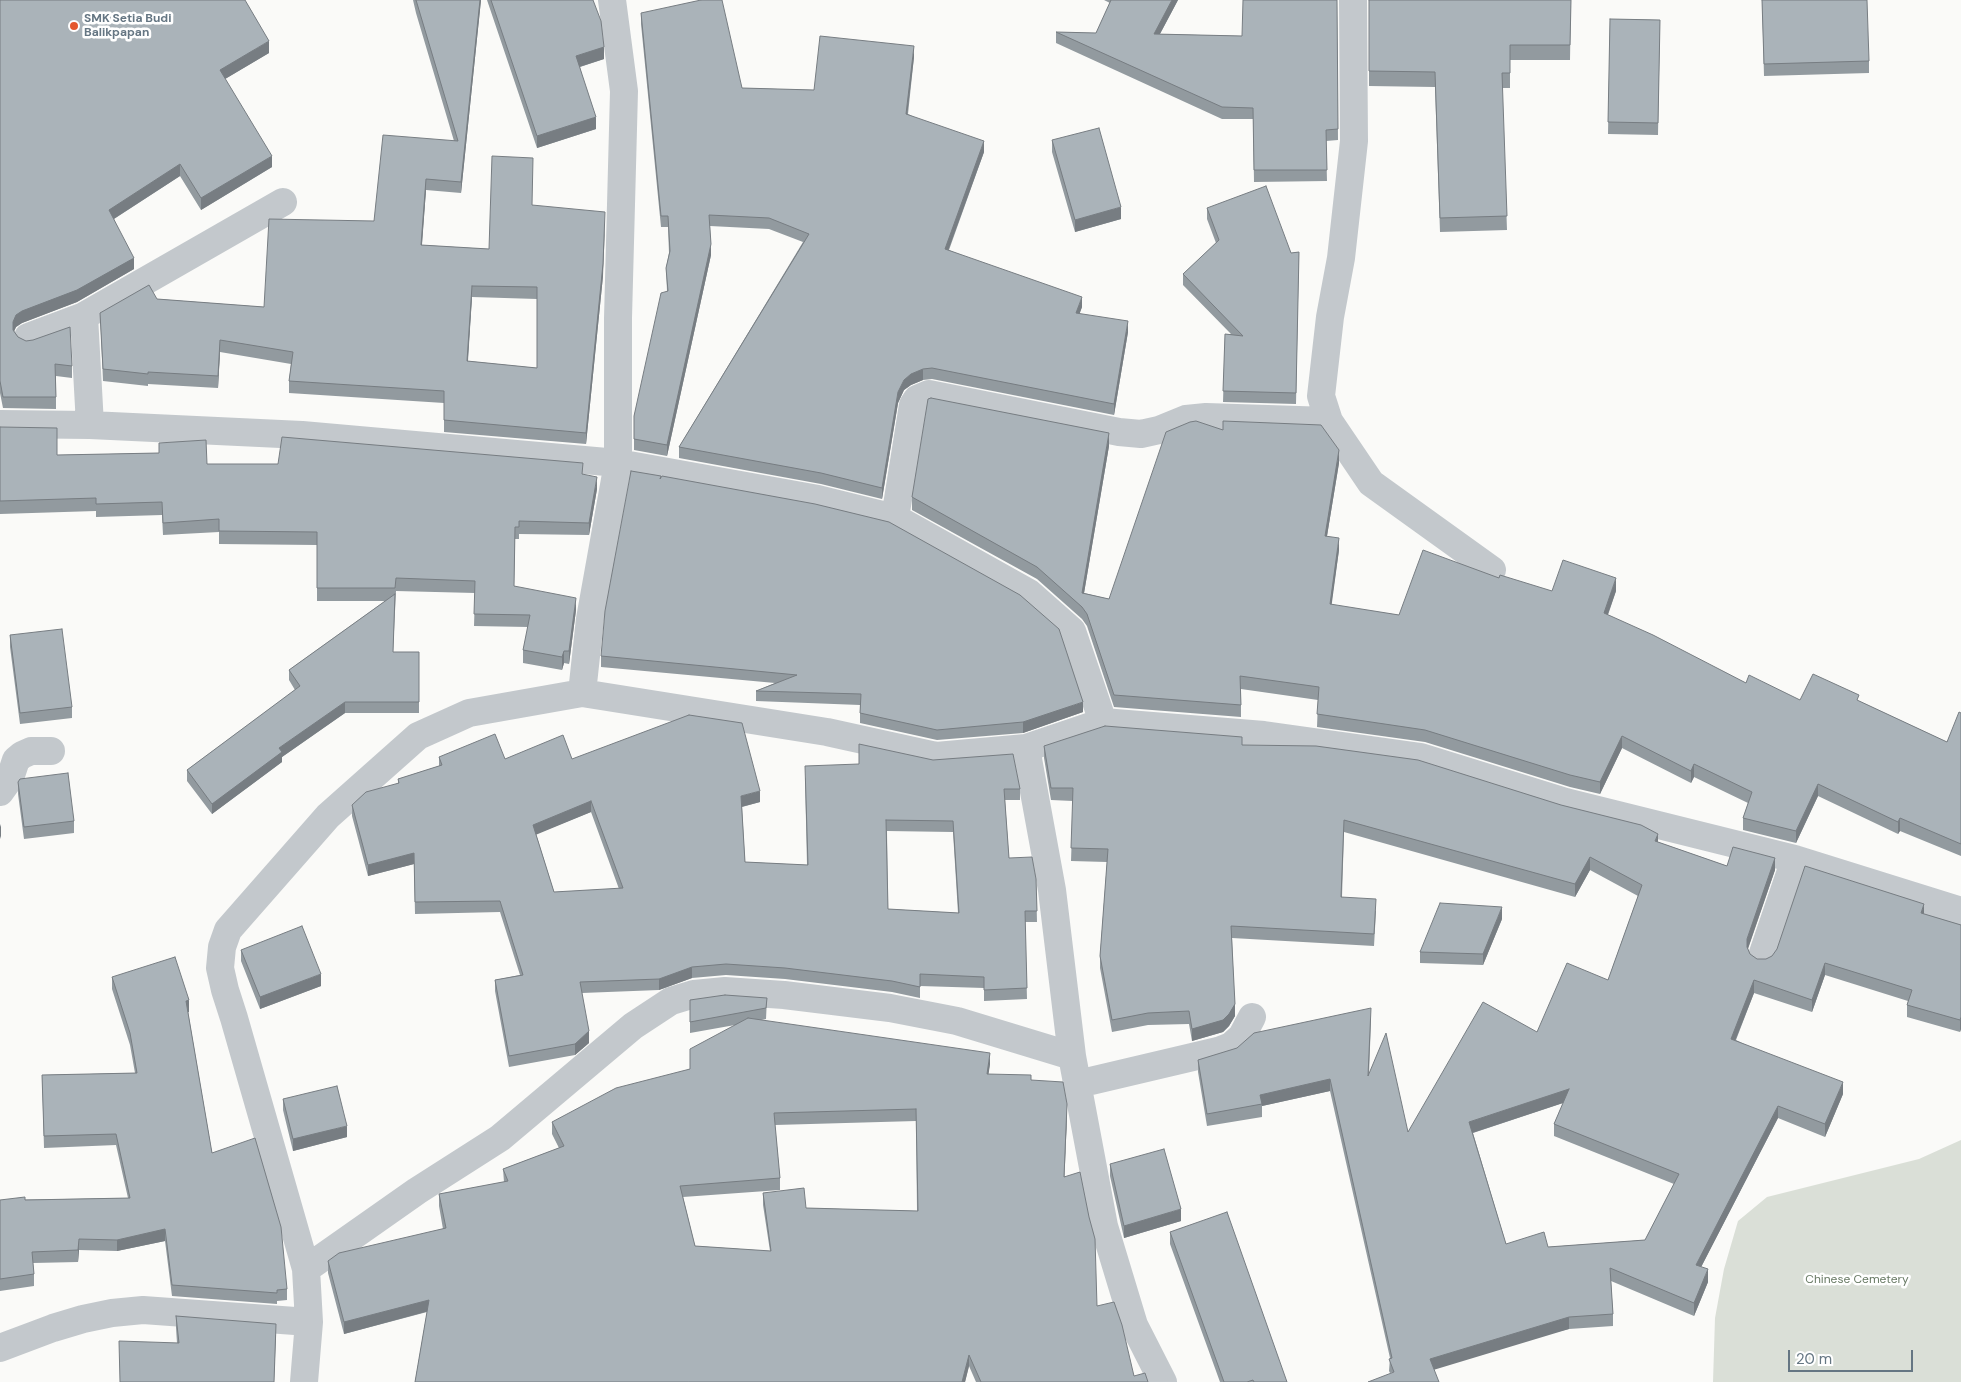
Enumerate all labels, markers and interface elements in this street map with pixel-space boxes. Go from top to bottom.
place label: SMK Setia Budi Balikpapan [84,12,171,40]
marker: SMK Setia Budi Balikpapan [68,20,80,32]
park label: Chinese Cemetery [1805,1273,1909,1287]
scale bar [1791,1340,1916,1372]
text: 20 m [1796,1349,1832,1369]

